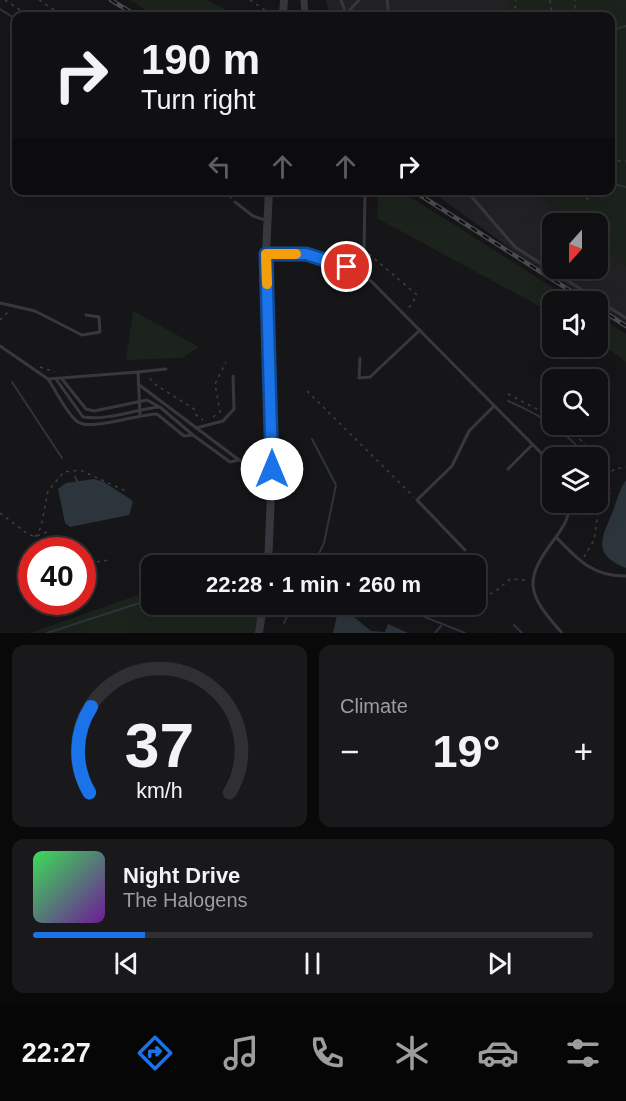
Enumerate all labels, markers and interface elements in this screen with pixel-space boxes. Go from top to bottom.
icon: right [42,36,120,114]
text: 190 m [141,36,260,83]
text: Turn right [141,85,256,115]
icon: left [203,150,236,183]
icon: ahead [266,150,299,183]
icon: ahead [329,150,362,183]
icon: right [392,150,425,183]
north arrow [542,213,608,279]
map controls [542,213,608,513]
pin [321,241,372,292]
icon: arrive [330,250,363,283]
button: sound [542,291,608,357]
button: search [542,369,608,435]
position arrow [240,437,304,501]
button: layers [542,447,608,513]
speed limit sign: 40 [18,537,96,615]
text: 22:28 · 1 min · 260 m [206,572,421,597]
text: Climate [340,695,408,717]
text: 37 [125,711,194,780]
text: 19° [432,726,501,777]
text: − [340,733,359,770]
text: + [574,733,593,770]
text: km/h [136,779,183,803]
text: Night Drive [123,863,240,888]
text: The Halogens [123,889,248,911]
icon: previous [110,947,143,980]
icon: pause [296,947,329,980]
icon: next [483,947,516,980]
icon: directions [134,1032,176,1074]
icon: music [220,1032,262,1074]
icon: phone [306,1032,348,1074]
icon: climate [391,1032,433,1074]
icon: car [477,1032,519,1074]
icon: filters [562,1032,604,1074]
text: 22:27 [22,1038,91,1068]

